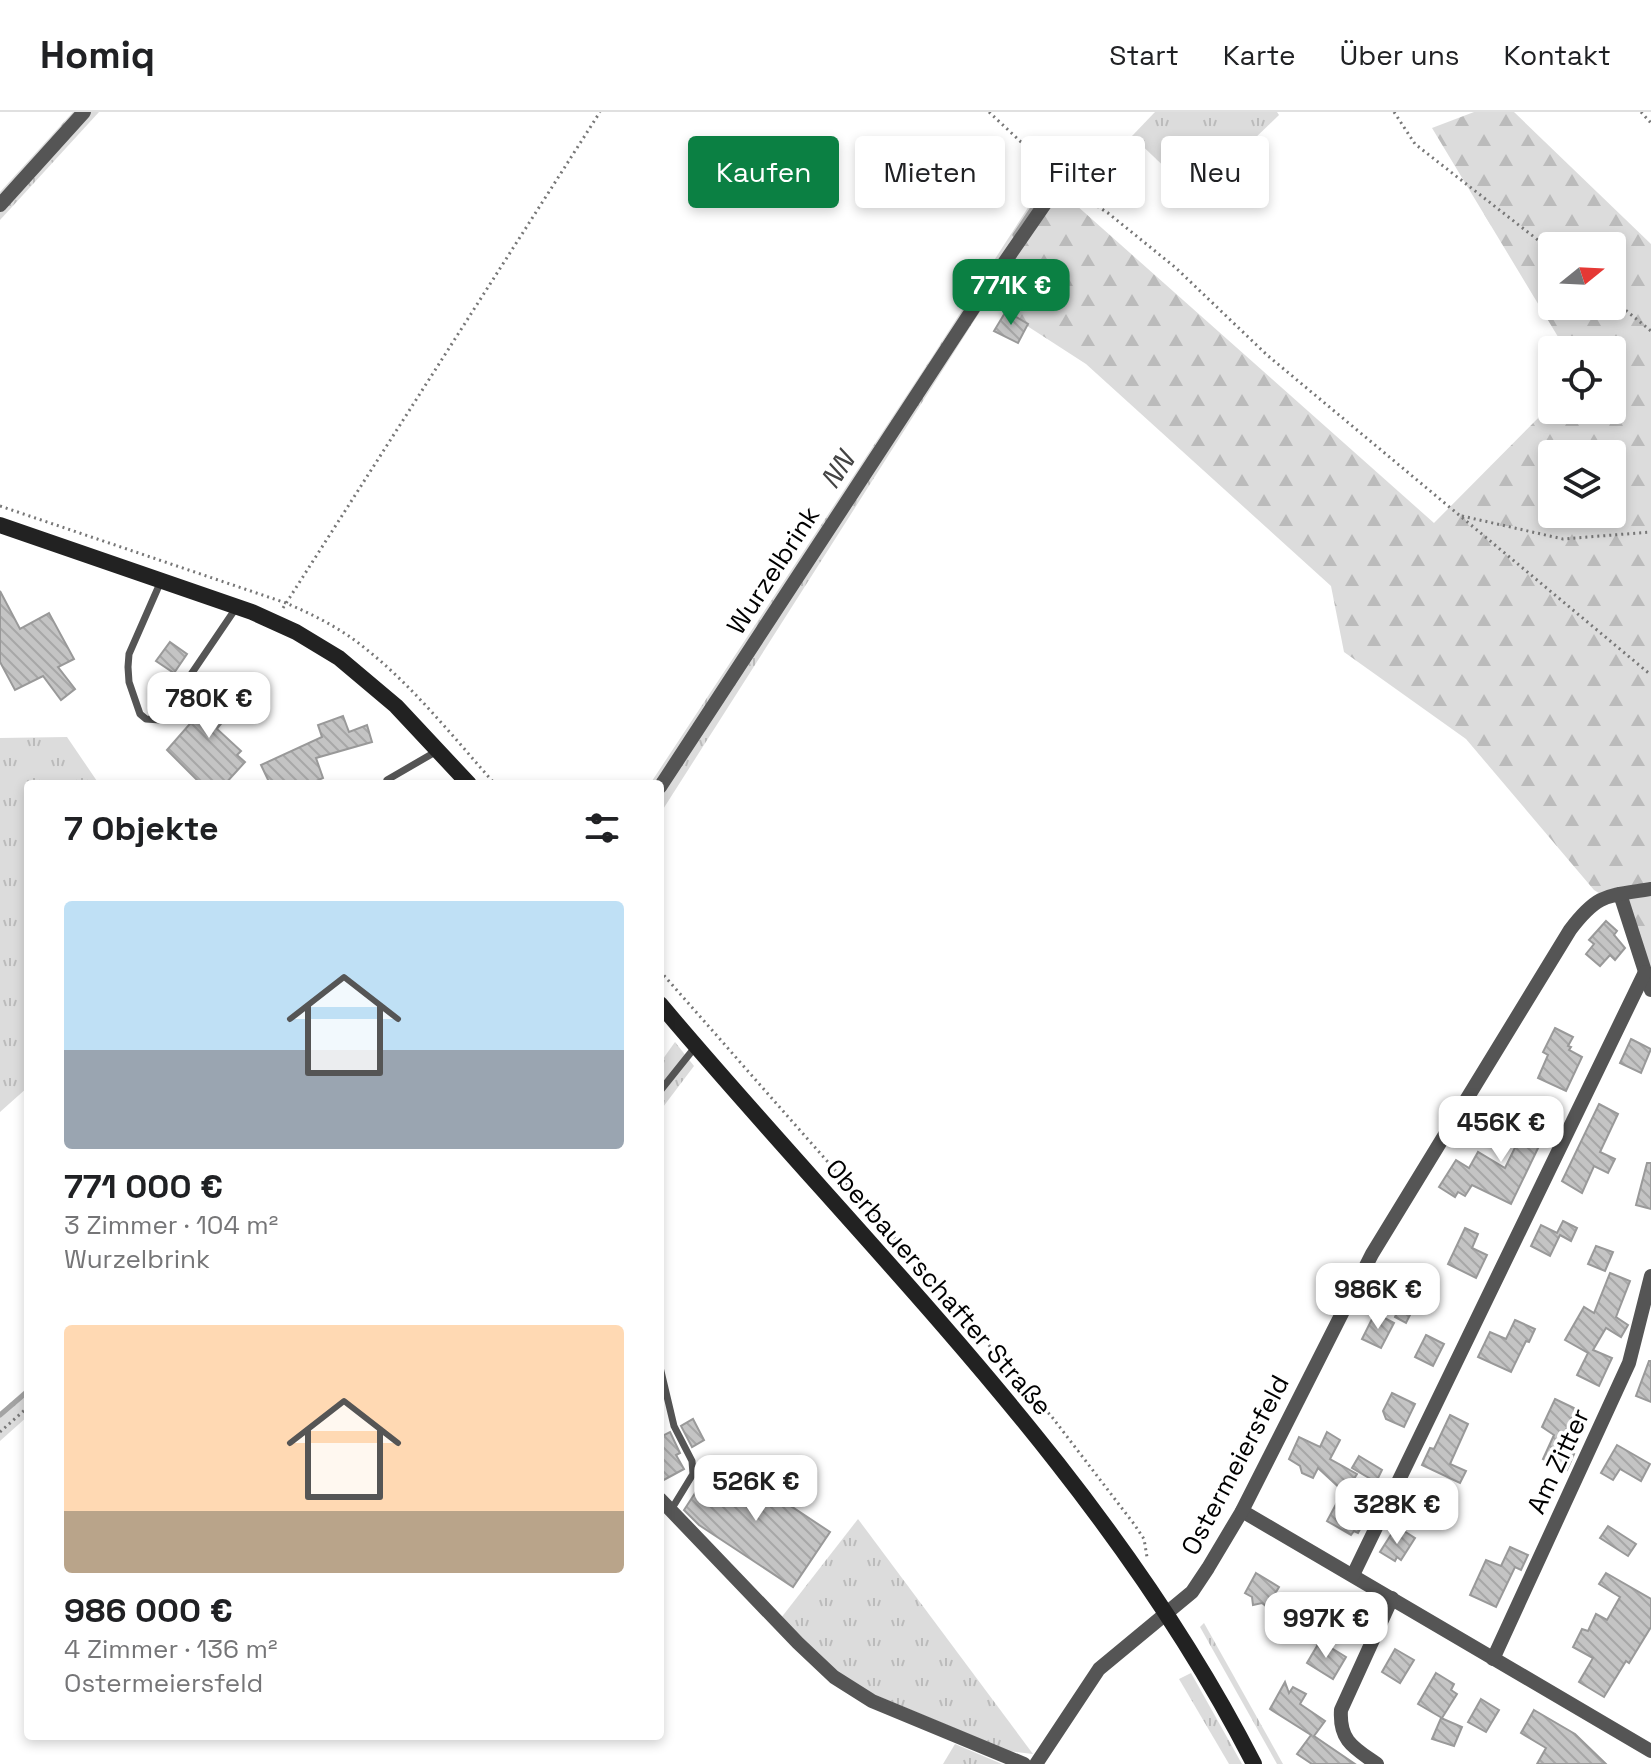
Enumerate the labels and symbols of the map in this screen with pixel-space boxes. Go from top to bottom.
north arrow [1538,232,1626,320]
pin: 771K € [946,259,1076,327]
water label: NN [812,442,864,495]
street label: Wurzelbrink [719,499,827,641]
pin: 780K € [144,672,274,740]
pin: 456K € [1436,1096,1566,1164]
street label: Oberbauerschafter Straße [818,1152,1060,1422]
pin: 986K € [1313,1263,1443,1331]
street label: Ostermeiersfeld [1173,1369,1297,1561]
street label: Am Zitter [1519,1403,1597,1519]
pin: 526K € [691,1455,821,1523]
pin: 328K € [1332,1478,1462,1546]
pin: 997K € [1261,1592,1391,1660]

